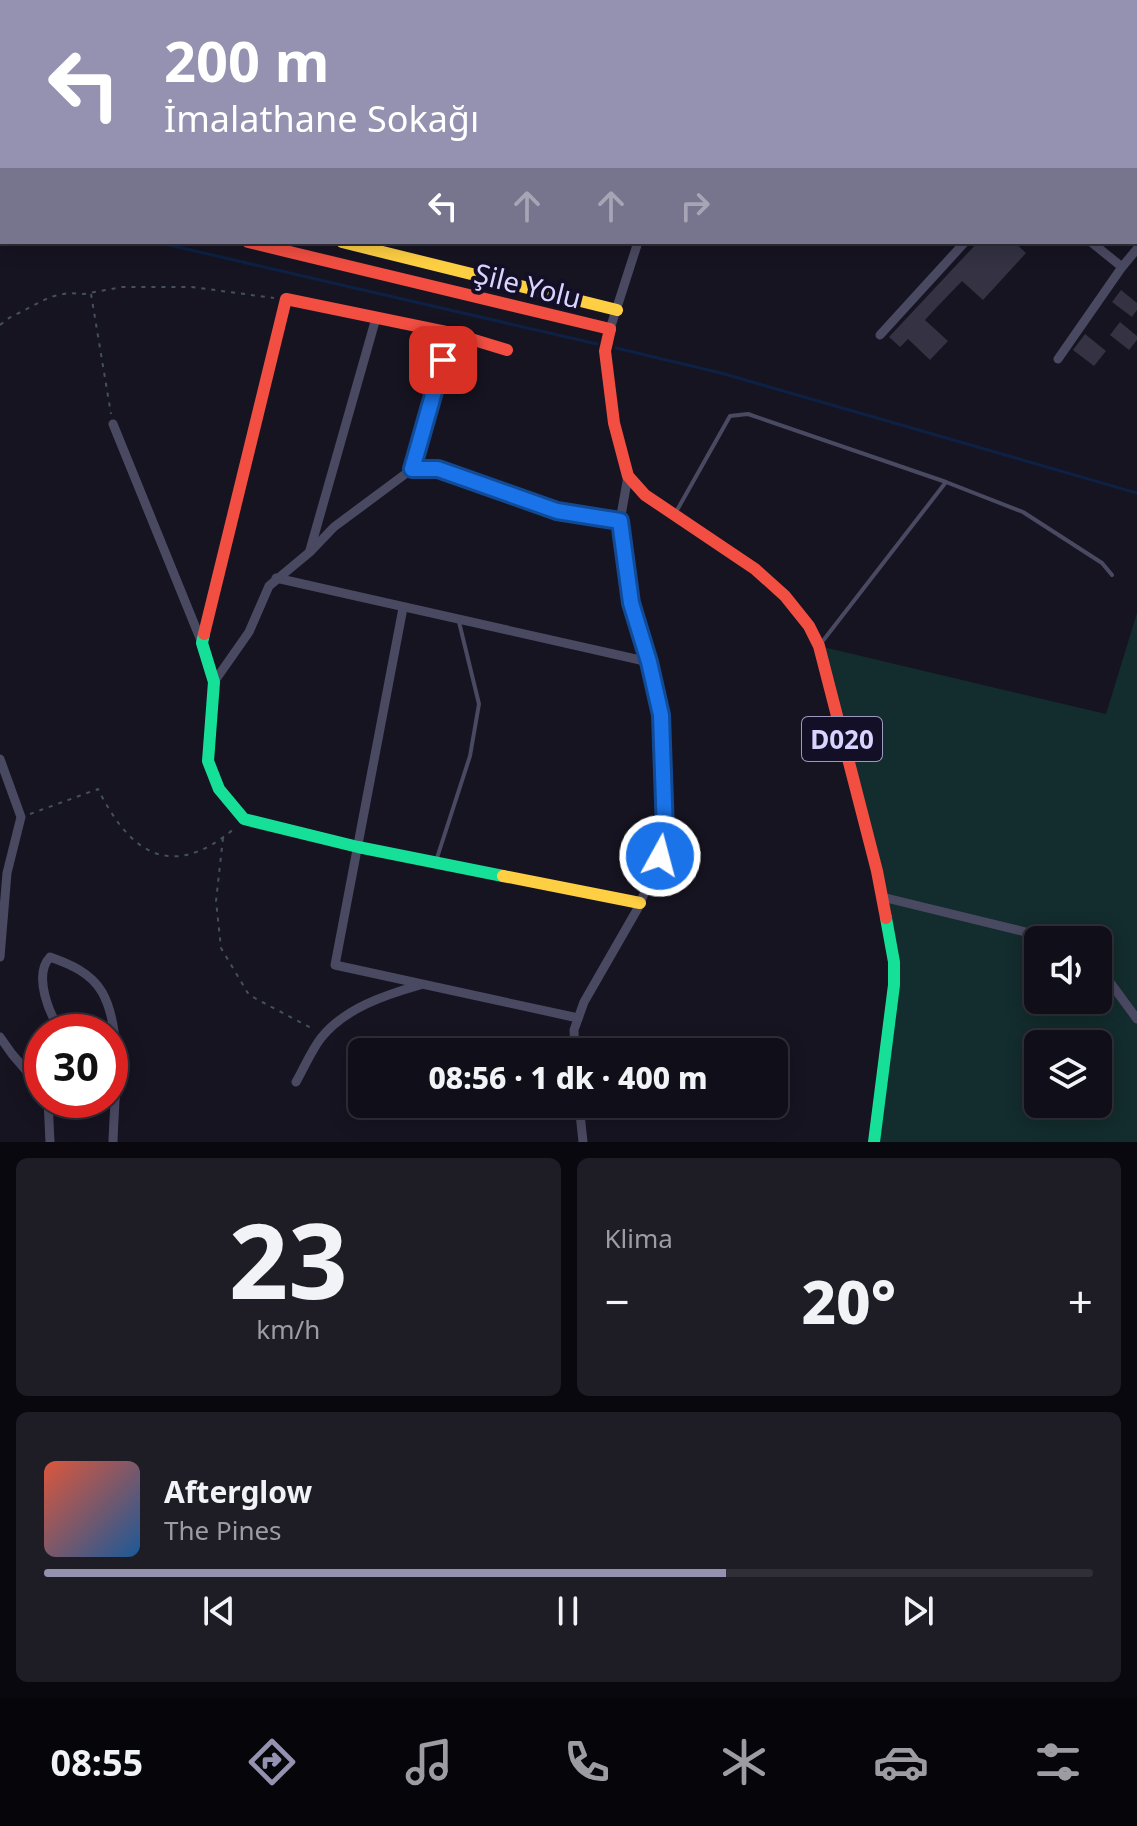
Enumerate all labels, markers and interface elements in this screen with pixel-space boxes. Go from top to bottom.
text: 200 m [164,22,329,98]
icon: left [32,32,136,136]
text: İmalathane Sokağı [164,94,479,143]
icon: left [421,184,465,228]
icon: ahead [505,184,549,228]
icon: ahead [589,184,633,228]
icon: right [673,184,717,228]
street label: Şile Yolu [471,253,585,317]
pin [409,326,477,394]
icon: arrive [421,338,465,382]
road number: D020 [802,717,882,761]
position arrow [618,814,702,898]
map controls [1024,926,1112,1118]
button: sound [1024,926,1112,1014]
speed limit sign: 30 [24,1014,128,1118]
button: layers [1024,1030,1112,1118]
text: 08:56 · 1 dk · 400 m [429,1057,708,1098]
text: 23 [229,1188,348,1329]
text: Klima [605,1220,673,1256]
text: 20° [801,1260,896,1342]
text: − [605,1271,630,1331]
text: + [1068,1271,1093,1331]
text: km/h [256,1311,320,1347]
text: Afterglow [164,1471,312,1512]
text: The Pines [164,1512,282,1548]
icon: previous [197,1589,241,1633]
icon: pause [546,1589,590,1633]
icon: next [896,1589,940,1633]
icon: directions [244,1734,300,1790]
icon: music [401,1734,457,1790]
icon: phone [559,1734,615,1790]
icon: climate [716,1734,772,1790]
icon: car [873,1734,929,1790]
icon: filters [1030,1734,1086,1790]
text: 08:55 [51,1738,143,1787]

